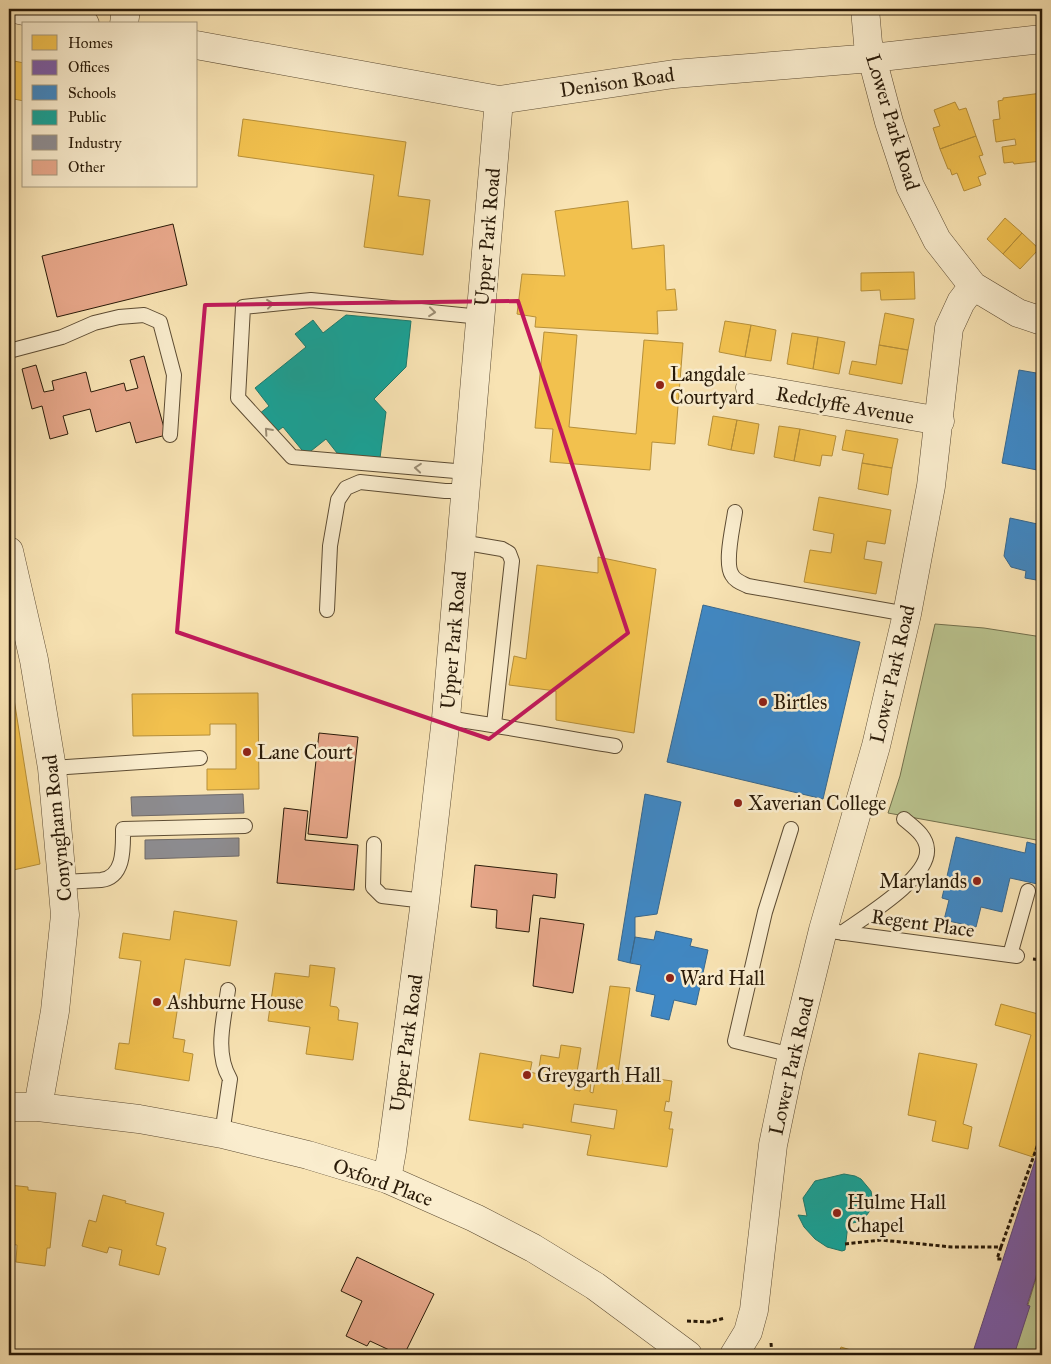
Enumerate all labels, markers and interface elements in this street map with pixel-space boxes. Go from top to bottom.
legend [22,22,198,188]
text: Homes [68,34,113,52]
street label: Lower Park Road [861,51,925,193]
text: Offices [68,58,109,76]
street label: Denison Road [558,62,676,102]
text: Schools [68,84,116,102]
text: Public [68,108,106,126]
text: Industry [68,134,122,152]
text: Other [68,158,105,176]
street label: Upper Park Road [469,167,505,307]
one-way arrow [267,299,275,310]
one-way arrow [428,306,436,317]
place label: Langdale Courtyard [670,362,754,409]
marker: Langdale Courtyard [654,379,666,391]
street label: Redclyffe Avenue [774,381,916,429]
one-way arrow [265,427,274,436]
one-way arrow [414,462,422,473]
street label: Upper Park Road [435,570,471,710]
street label: Lower Park Road [864,603,920,745]
place label: Birtles [773,690,827,714]
marker: Birtles [757,696,769,708]
place label: Lane Court [257,740,353,764]
marker: Lane Court [241,746,253,758]
street label: Conyngham Road [37,753,78,902]
place label: Xaverian College [748,791,886,816]
marker: Xaverian College [732,797,744,809]
place label: Marylands [879,869,967,893]
marker: Marylands [971,875,983,887]
street label: Regent Place [870,904,976,943]
place label: Ward Hall [680,966,765,990]
marker: Ward Hall [664,972,676,984]
street label: Upper Park Road [384,973,428,1113]
place label: Ashburne House [166,990,304,1014]
street label: Lower Park Road [763,995,819,1137]
marker: Ashburne House [151,996,163,1008]
place label: Greygarth Hall [537,1063,662,1088]
marker: Greygarth Hall [521,1069,533,1081]
street label: Oxford Place [330,1153,436,1211]
place label: Hulme Hall Chapel [847,1190,947,1237]
marker: Hulme Hall Chapel [831,1207,843,1219]

